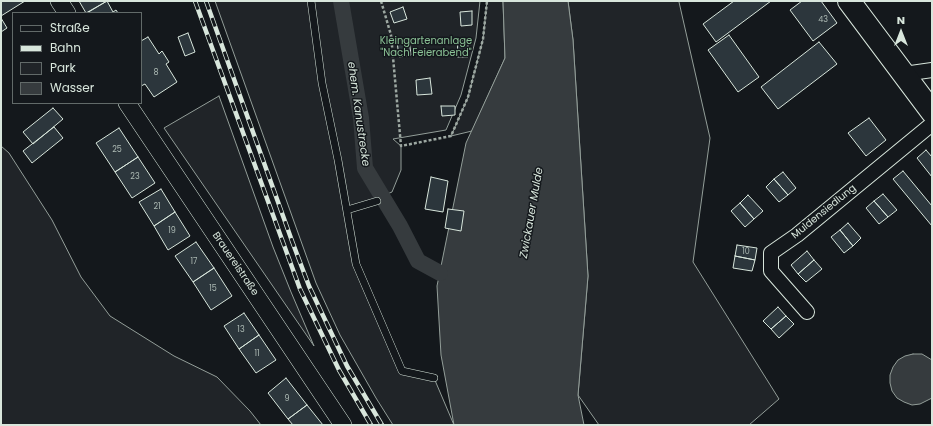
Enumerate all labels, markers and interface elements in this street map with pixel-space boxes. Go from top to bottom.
legend [12,12,142,104]
north arrow [881,12,921,52]
text: N [897,12,905,28]
house number: 43 [818,15,828,25]
text: Straße [50,19,90,36]
park label: Kleingartenanlage "Nach Feierabend" [380,35,472,58]
text: Bahn [50,39,81,56]
text: Park [50,59,76,76]
water label: ehem. Kanustrecke [344,61,372,167]
house number: 8 [153,68,159,78]
text: Wasser [50,79,94,96]
house number: 25 [112,145,122,155]
water label: Zwickauer Mulde [517,166,547,260]
house number: 23 [130,172,140,182]
street label: Muldensiedlung [789,182,859,242]
house number: 21 [153,202,161,212]
house number: 19 [168,226,176,236]
street label: Brauereistraße [209,230,261,298]
house number: 10 [742,247,750,257]
house number: 17 [191,257,197,267]
house number: 15 [209,284,217,294]
house number: 13 [237,325,245,335]
house number: 11 [254,349,260,359]
house number: 9 [284,394,290,404]

